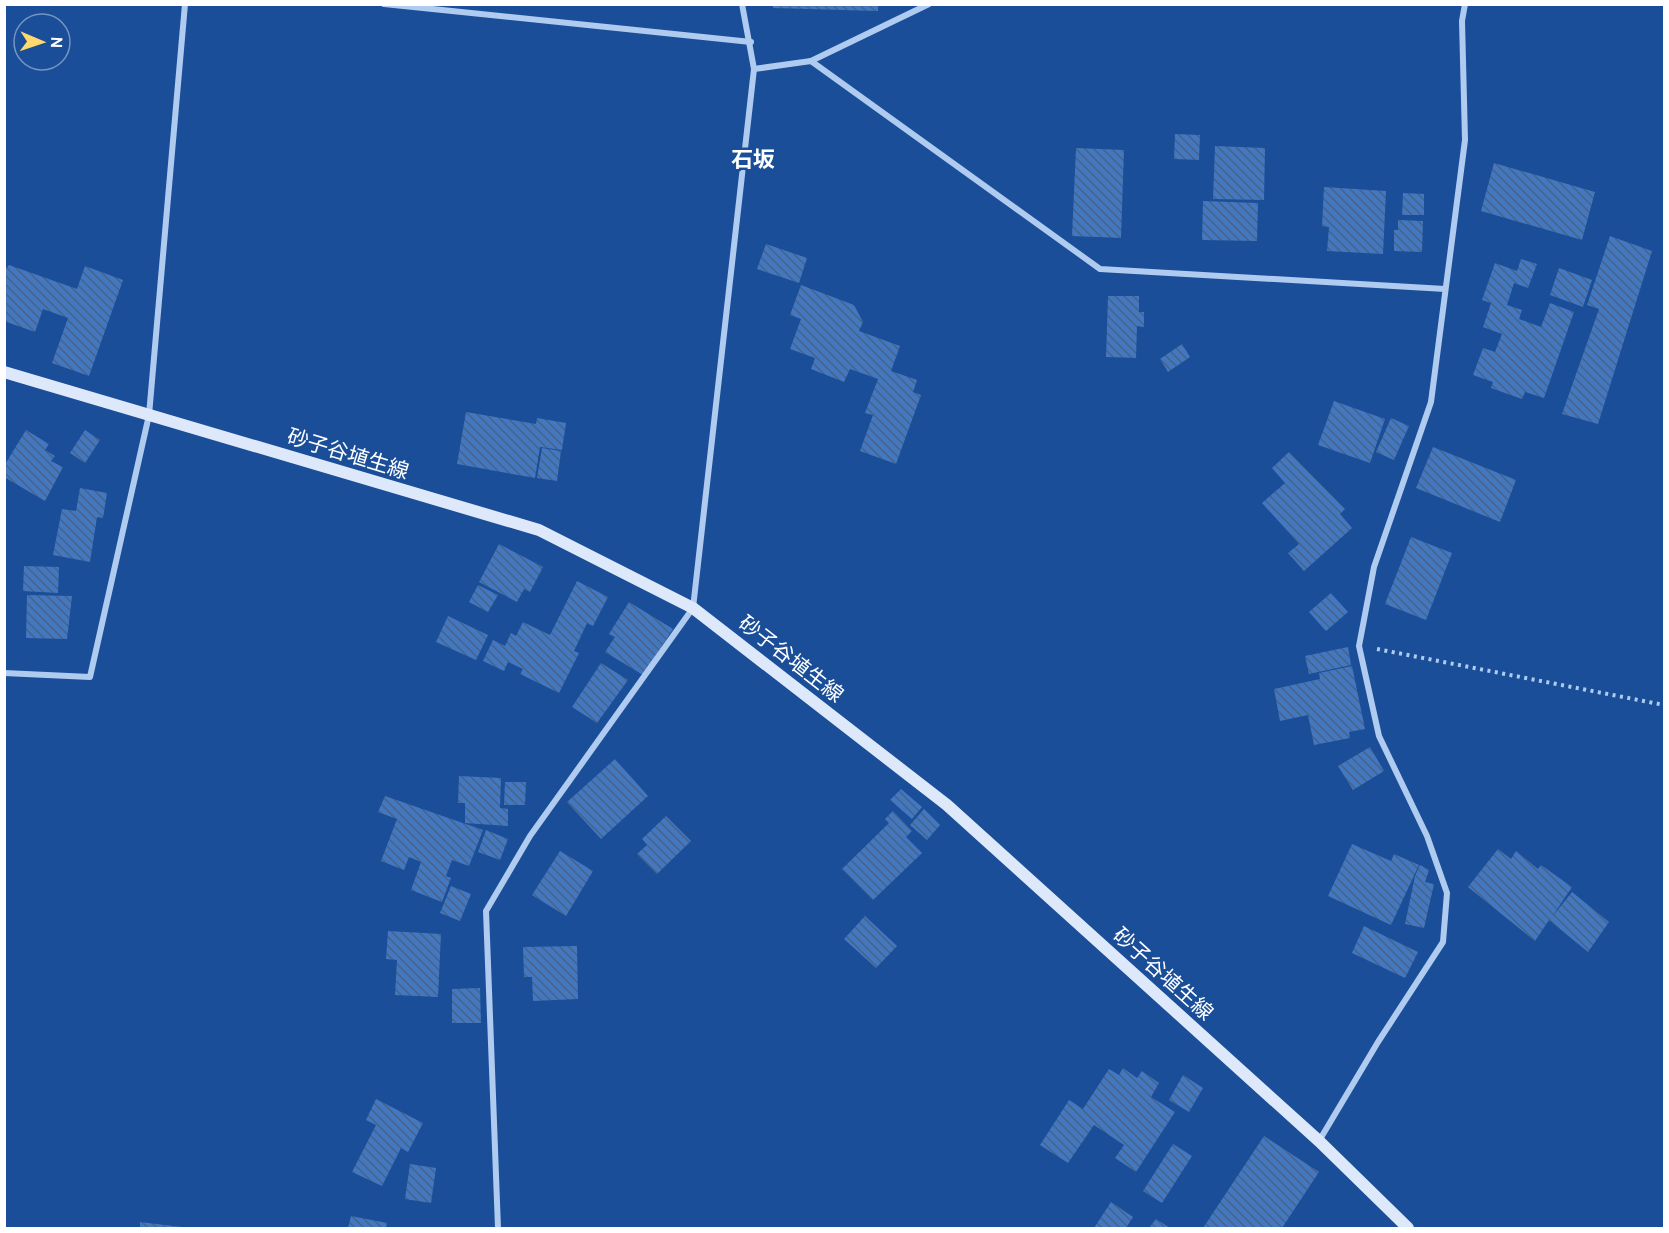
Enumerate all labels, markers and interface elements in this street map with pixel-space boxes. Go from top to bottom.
north arrow [12,12,72,72]
text: N [45,36,65,49]
district label: 石坂 [731,148,775,175]
street label: 砂子谷埴生線 [283,424,412,487]
street label: 砂子谷埴生線 [732,611,848,710]
street label: 砂子谷埴生線 [1106,923,1218,1027]

